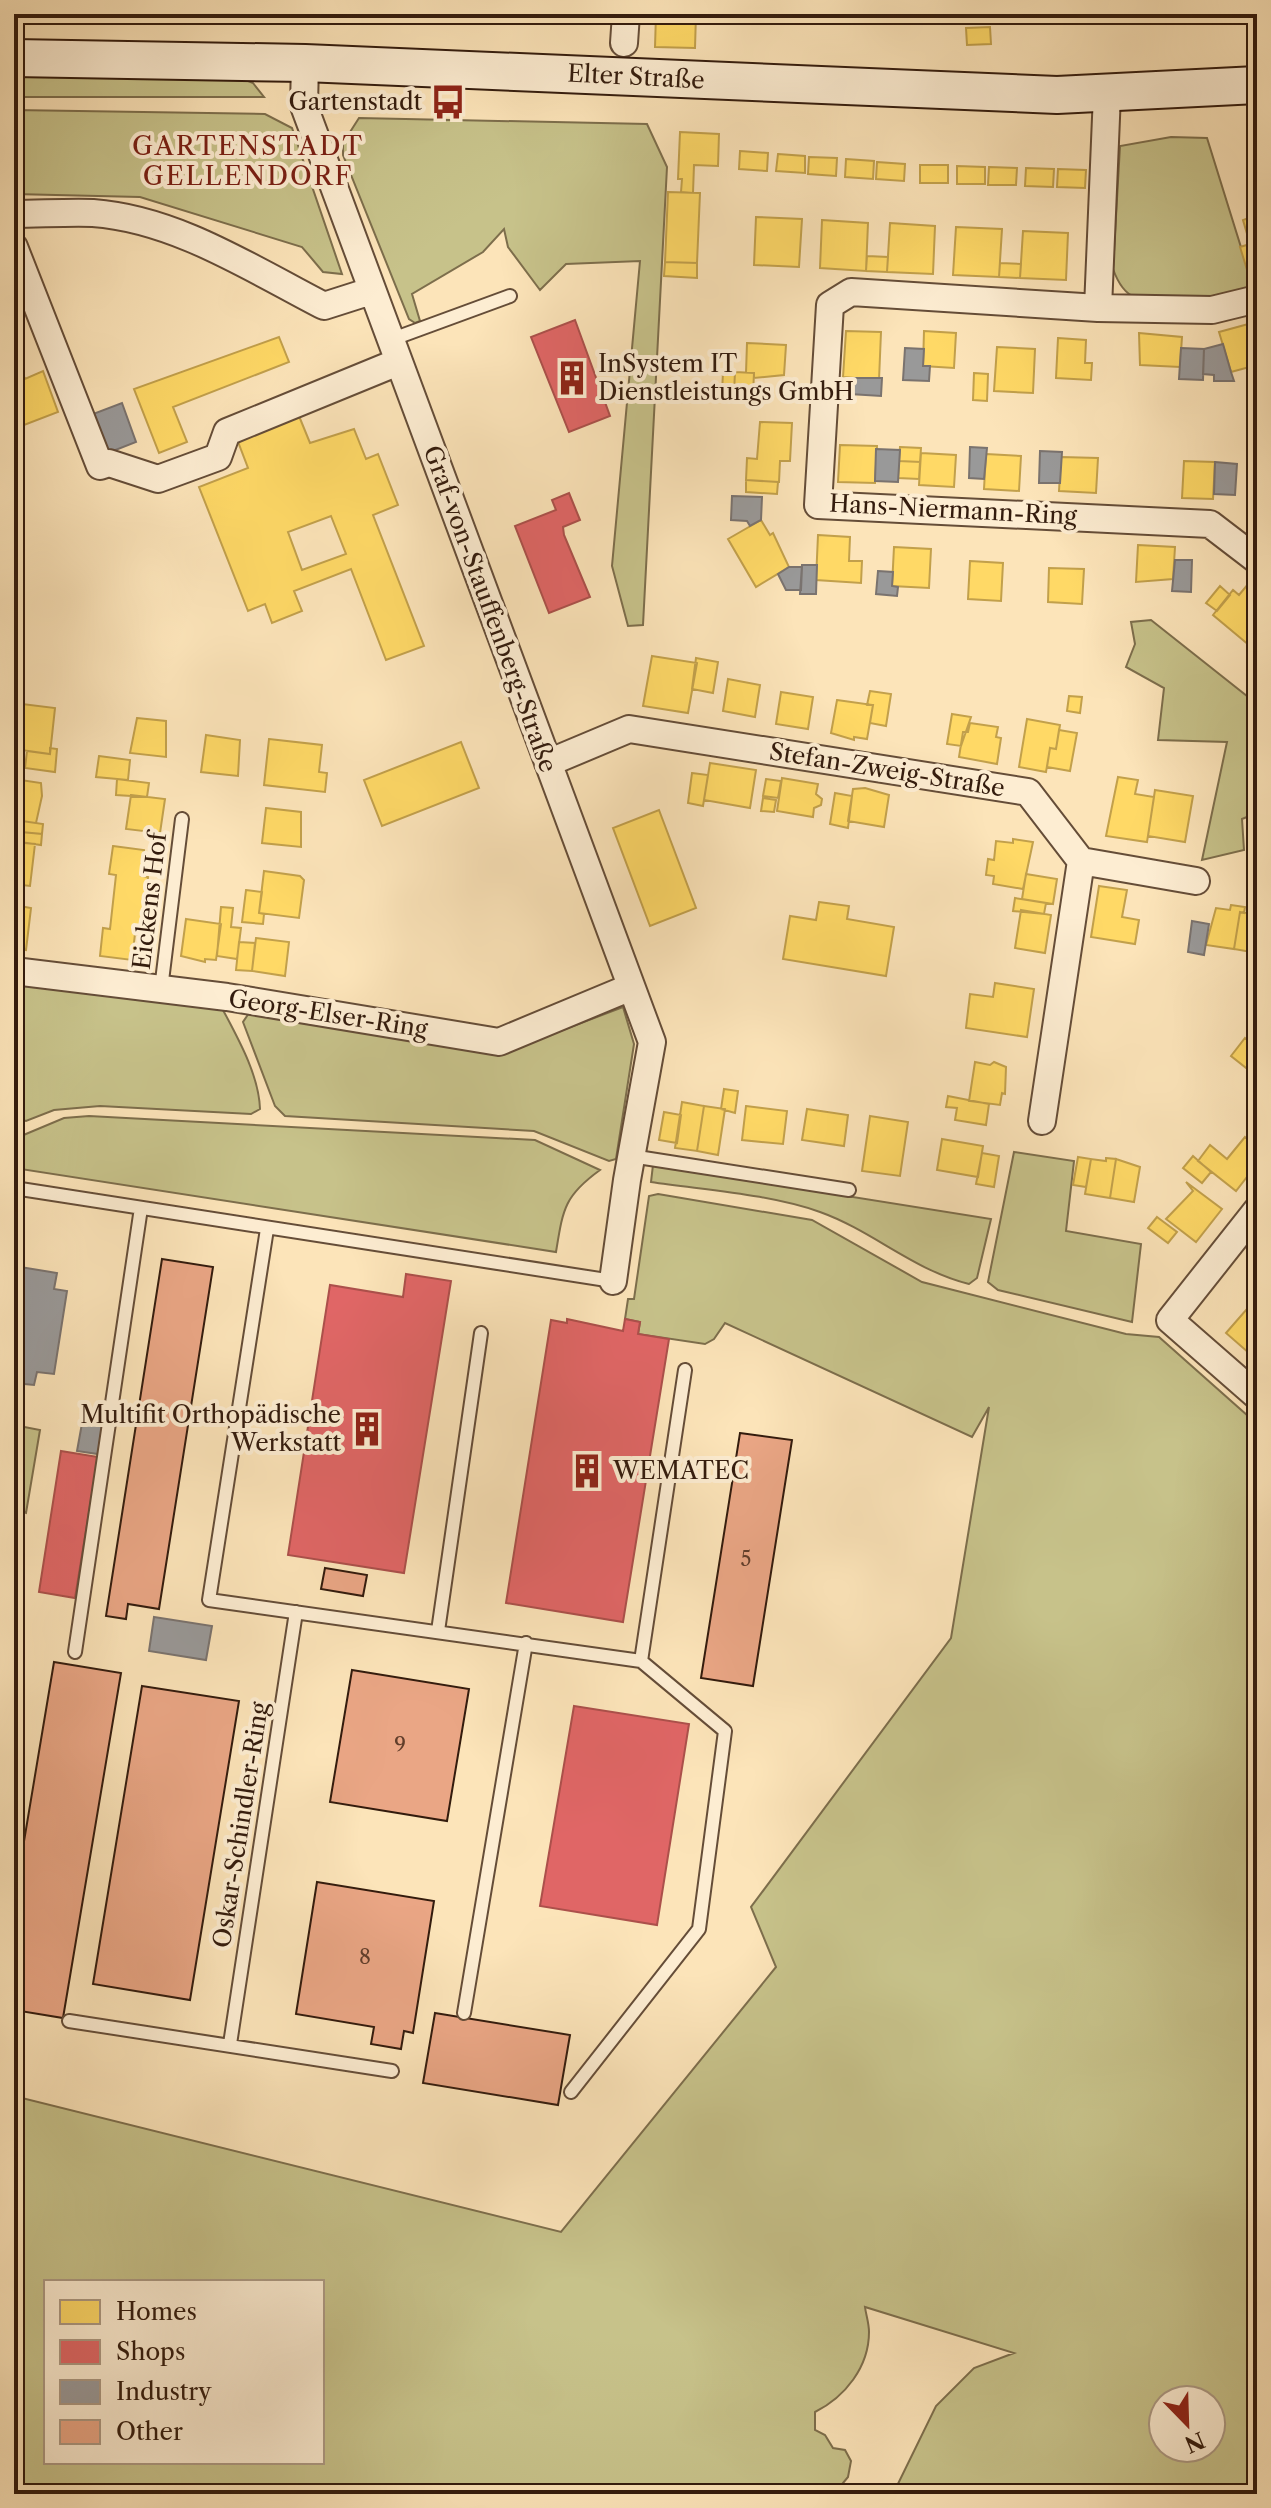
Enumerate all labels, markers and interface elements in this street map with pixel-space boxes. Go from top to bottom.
street label: Elter Straße [567,58,705,95]
bus stop icon: Gartenstadt [429,83,467,121]
place label: Gartenstadt [288,87,423,116]
district label: GARTENSTADT GELLENDORF [132,130,364,192]
place label: InSystem IT Dienstleistungs GmbH [598,349,854,406]
building icon: InSystem IT Dienstleistungs GmbH [553,359,591,397]
street label: Graf-von-Stauffenberg-Straße [418,441,563,776]
street label: Hans-Niermann-Ring [828,489,1078,530]
street label: Stefan-Zweig-Straße [767,737,1007,802]
street label: Eickens Hof [127,828,173,971]
street label: Georg-Elser-Ring [227,983,430,1044]
place label: Multifit Orthopädische Werkstatt [80,1400,342,1457]
building icon: Multifit Orthopädische Werkstatt [348,1410,386,1448]
building icon: WEMATEC [568,1452,606,1490]
place label: WEMATEC [612,1456,749,1485]
house number: 5 [741,1547,751,1571]
street label: Oskar-Schindler-Ring [207,1700,274,1950]
house number: 9 [394,1733,406,1757]
house number: 8 [359,1945,371,1969]
legend [44,2280,324,2464]
text: Homes [116,2297,197,2326]
text: Shops [116,2337,185,2366]
text: Industry [116,2377,212,2406]
north arrow [1147,2384,1227,2464]
text: Other [116,2417,183,2446]
text: N [1181,2426,1209,2458]

